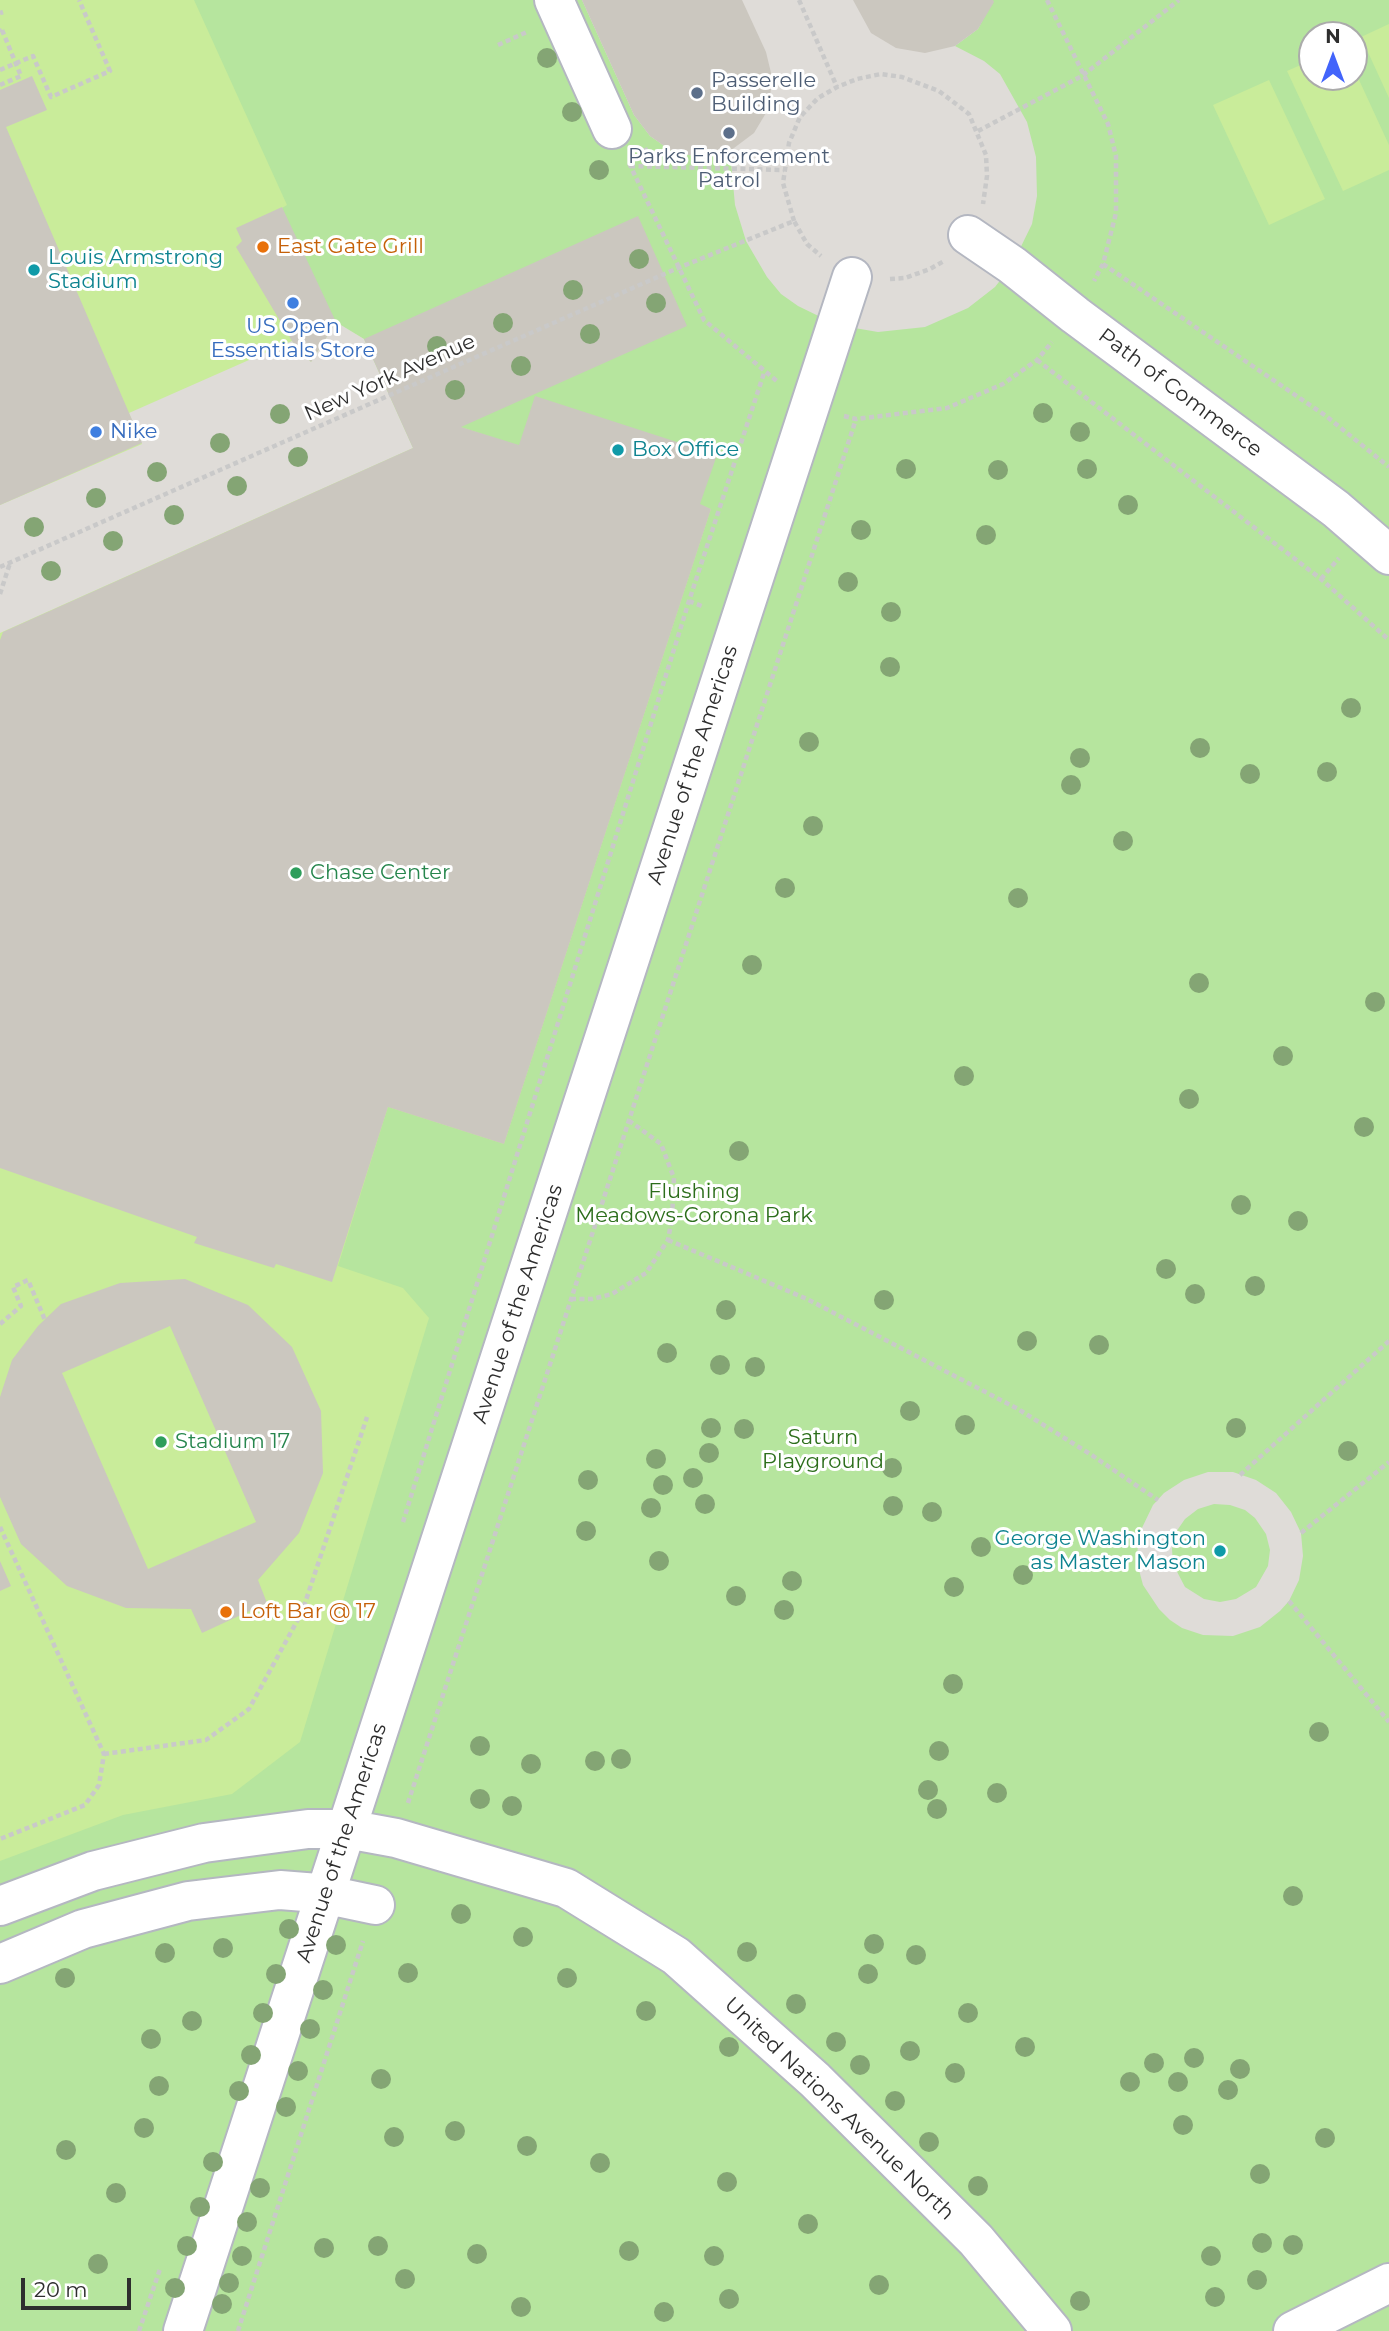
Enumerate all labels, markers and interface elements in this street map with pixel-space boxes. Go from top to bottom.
north arrow [1298,21,1368,91]
text: N [1325,25,1341,48]
place label: Passerelle Building [711,68,816,118]
marker: Passerelle Building [689,85,705,101]
marker: Parks Enforcement Patrol [721,125,737,141]
place label: Parks Enforcement Patrol [628,144,830,194]
place label: East Gate Grill [277,234,424,260]
marker: East Gate Grill [255,239,271,255]
place label: Louis Armstrong Stadium [48,245,223,295]
marker: Louis Armstrong Stadium [26,262,42,278]
marker: US Open Essentials Store [285,295,301,311]
place label: US Open Essentials Store [211,314,375,364]
street label: Path of Commerce [1093,323,1267,463]
street label: New York Avenue [301,329,479,427]
place label: Nike [110,419,158,445]
marker: Nike [88,424,104,440]
place label: Box Office [632,437,739,463]
marker: Box Office [610,442,626,458]
street label: Avenue of the Americas [642,642,744,888]
place label: Chase Center [310,860,450,886]
marker: Chase Center [288,865,304,881]
park label: Flushing Meadows-Corona Park [575,1179,813,1229]
street label: Avenue of the Americas [467,1181,569,1427]
park label: Saturn Playground [762,1425,884,1475]
place label: Stadium 17 [175,1429,290,1455]
marker: Stadium 17 [153,1434,169,1450]
place label: George Washington as Master Mason [994,1526,1206,1576]
marker: George Washington as Master Mason [1212,1543,1228,1559]
place label: Loft Bar @ 17 [240,1599,376,1625]
marker: Loft Bar @ 17 [218,1604,234,1620]
street label: Avenue of the Americas [291,1720,393,1966]
street label: United Nations Avenue North [719,1992,959,2226]
scale bar [24,2264,135,2308]
text: 20 m [34,2277,88,2302]

